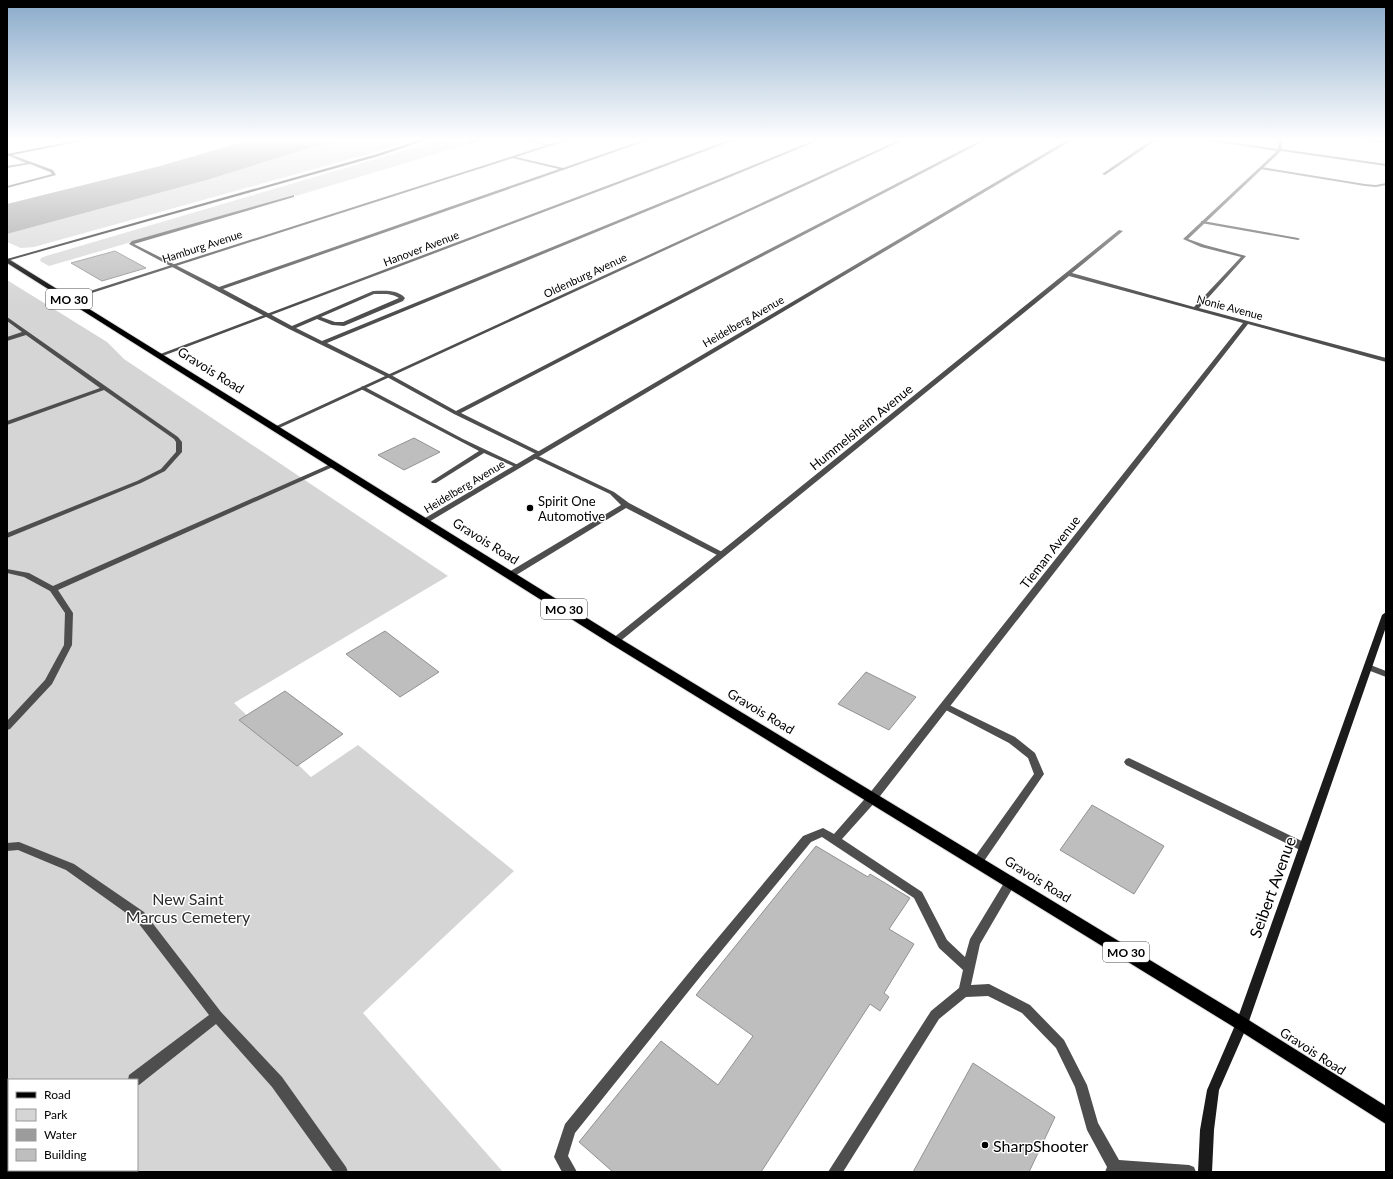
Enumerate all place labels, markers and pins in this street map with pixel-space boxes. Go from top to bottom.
place label: Spirit One Automotive [538,493,605,524]
marker: Spirit One Automotive [525,503,535,513]
place label: SharpShooter [993,1136,1089,1155]
marker: SharpShooter [980,1140,990,1150]

